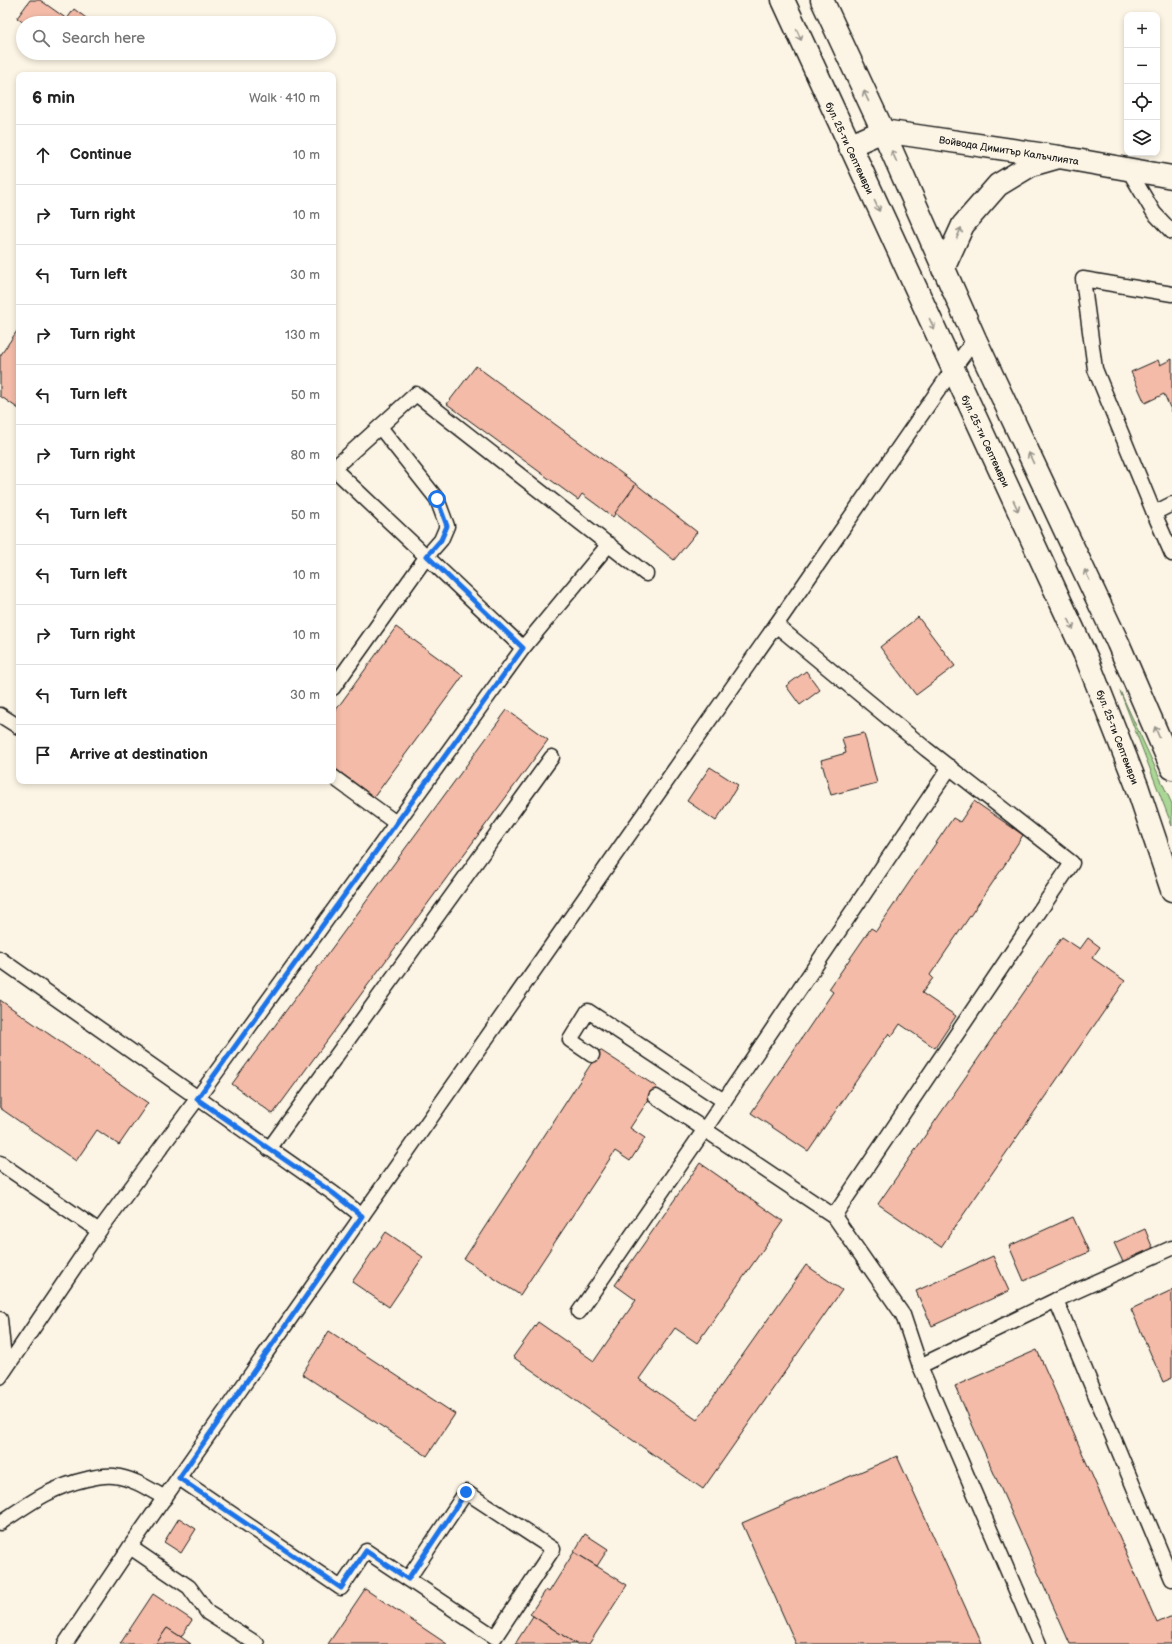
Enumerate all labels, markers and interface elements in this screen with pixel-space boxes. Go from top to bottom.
map controls [1124,12,1160,156]
button: + [1124,12,1160,48]
search box [16,16,336,60]
icon: search [30,27,52,49]
text: Search here [62,29,145,48]
one-way arrow [796,29,803,41]
button: − [1124,48,1160,84]
button: locate [1124,84,1160,120]
text: 6 min [32,88,75,108]
text: Walk · 410 m [249,90,320,106]
one-way arrow [862,90,869,102]
street label: бул. 25-ти Септември [823,101,876,196]
button: layers [1124,120,1160,156]
street label: Войвода Димитър Калъчлията [938,134,1080,168]
icon: ahead [32,144,54,166]
text: Continue [70,145,132,164]
text: 10 m [293,147,320,163]
one-way arrow [890,151,897,163]
one-way arrow [874,200,881,212]
icon: right [32,204,54,226]
text: Turn right [70,205,135,224]
text: 10 m [293,207,320,223]
one-way arrow [956,227,963,239]
icon: left [32,264,54,286]
text: Turn left [70,265,127,284]
text: 30 m [290,267,320,283]
one-way arrow [929,318,936,330]
icon: right [32,324,54,346]
text: Turn right [70,325,135,344]
text: 130 m [285,327,320,343]
icon: left [32,384,54,406]
text: Turn left [70,385,127,404]
text: 50 m [291,387,320,403]
street label: бул. 25-ти Септември [959,394,1012,489]
icon: right [32,444,54,466]
text: Turn right [70,445,135,464]
text: 80 m [291,447,320,463]
one-way arrow [1027,452,1034,464]
route start [428,490,446,508]
one-way arrow [1013,499,1020,511]
icon: left [32,504,54,526]
text: Turn left [70,505,127,524]
text: 50 m [291,507,320,523]
icon: left [32,564,54,586]
text: Turn left [70,565,127,584]
text: 10 m [293,567,320,583]
one-way arrow [1083,570,1090,582]
one-way arrow [1068,617,1075,629]
icon: right [32,624,54,646]
text: Turn right [70,625,135,644]
text: 10 m [293,627,320,643]
icon: left [32,684,54,706]
text: Turn left [70,685,127,704]
text: 30 m [290,687,320,703]
street label: бул. 25-ти Септември [1094,689,1141,786]
one-way arrow [1152,727,1160,739]
icon: arrive [32,744,54,766]
text: Arrive at destination [70,745,208,764]
route end [457,1483,475,1501]

